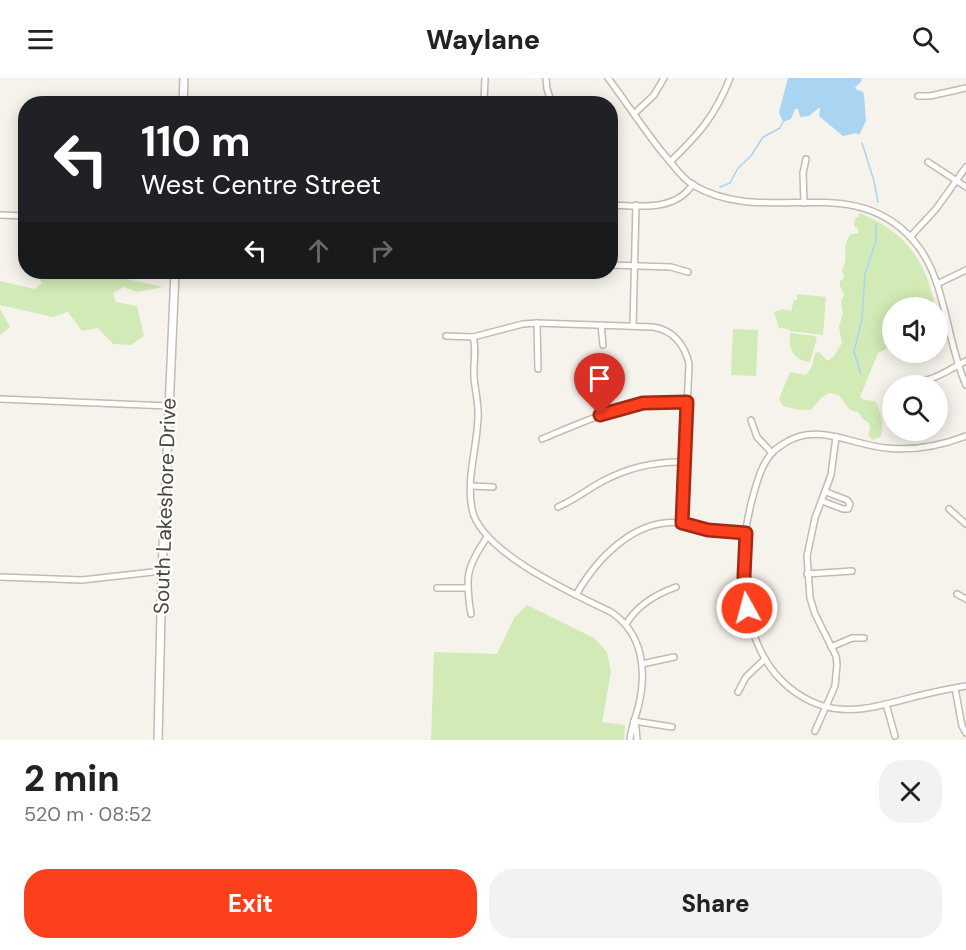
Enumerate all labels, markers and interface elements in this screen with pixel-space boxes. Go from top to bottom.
text: Waylane [426,22,540,57]
icon: menu [24,23,57,56]
icon: search [909,23,942,56]
text: 110 m [141,114,251,169]
icon: left [42,120,120,198]
text: West Centre Street [141,167,381,202]
icon: left [239,234,272,267]
icon: ahead [302,234,335,267]
icon: right [365,234,398,267]
map controls [882,297,948,441]
button: sound [882,297,948,363]
pin [574,353,625,415]
icon: arrive [583,362,616,395]
button: search [882,375,948,441]
street label: South Lakeshore Drive [147,397,183,615]
position arrow [715,576,779,640]
text: 2 min [24,755,120,802]
button: close [879,760,942,823]
text: 520 m · 08:52 [24,801,152,827]
button: Exit [24,869,477,938]
button: Share [489,869,942,938]

